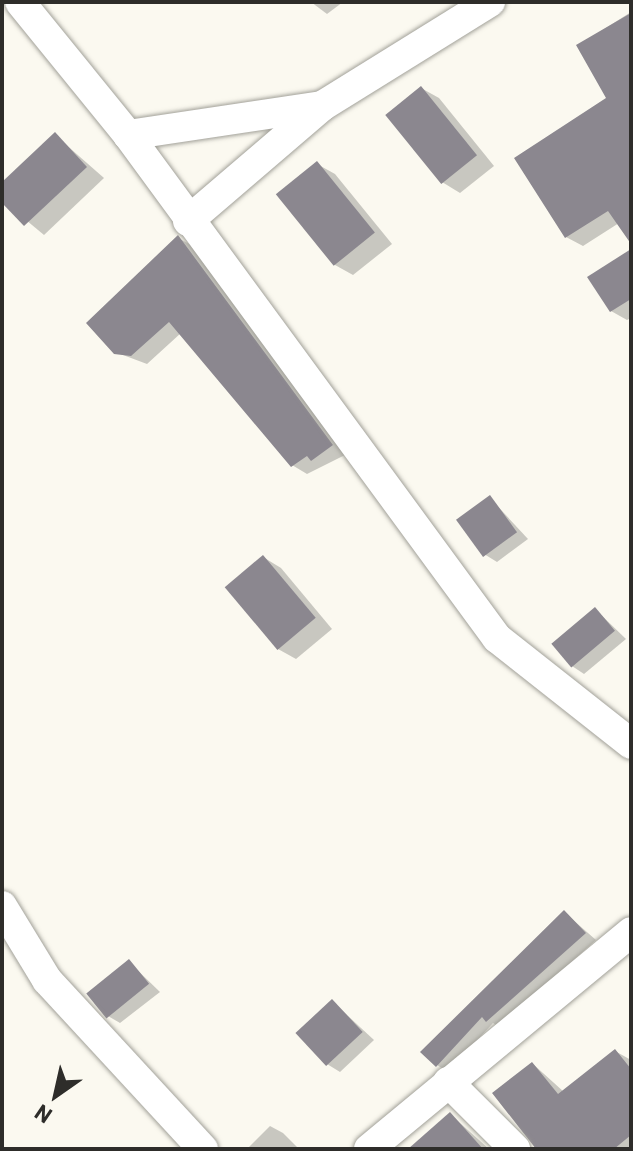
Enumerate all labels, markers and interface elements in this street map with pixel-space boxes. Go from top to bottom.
north arrow [16,1055,96,1135]
text: N [29,1100,56,1130]

